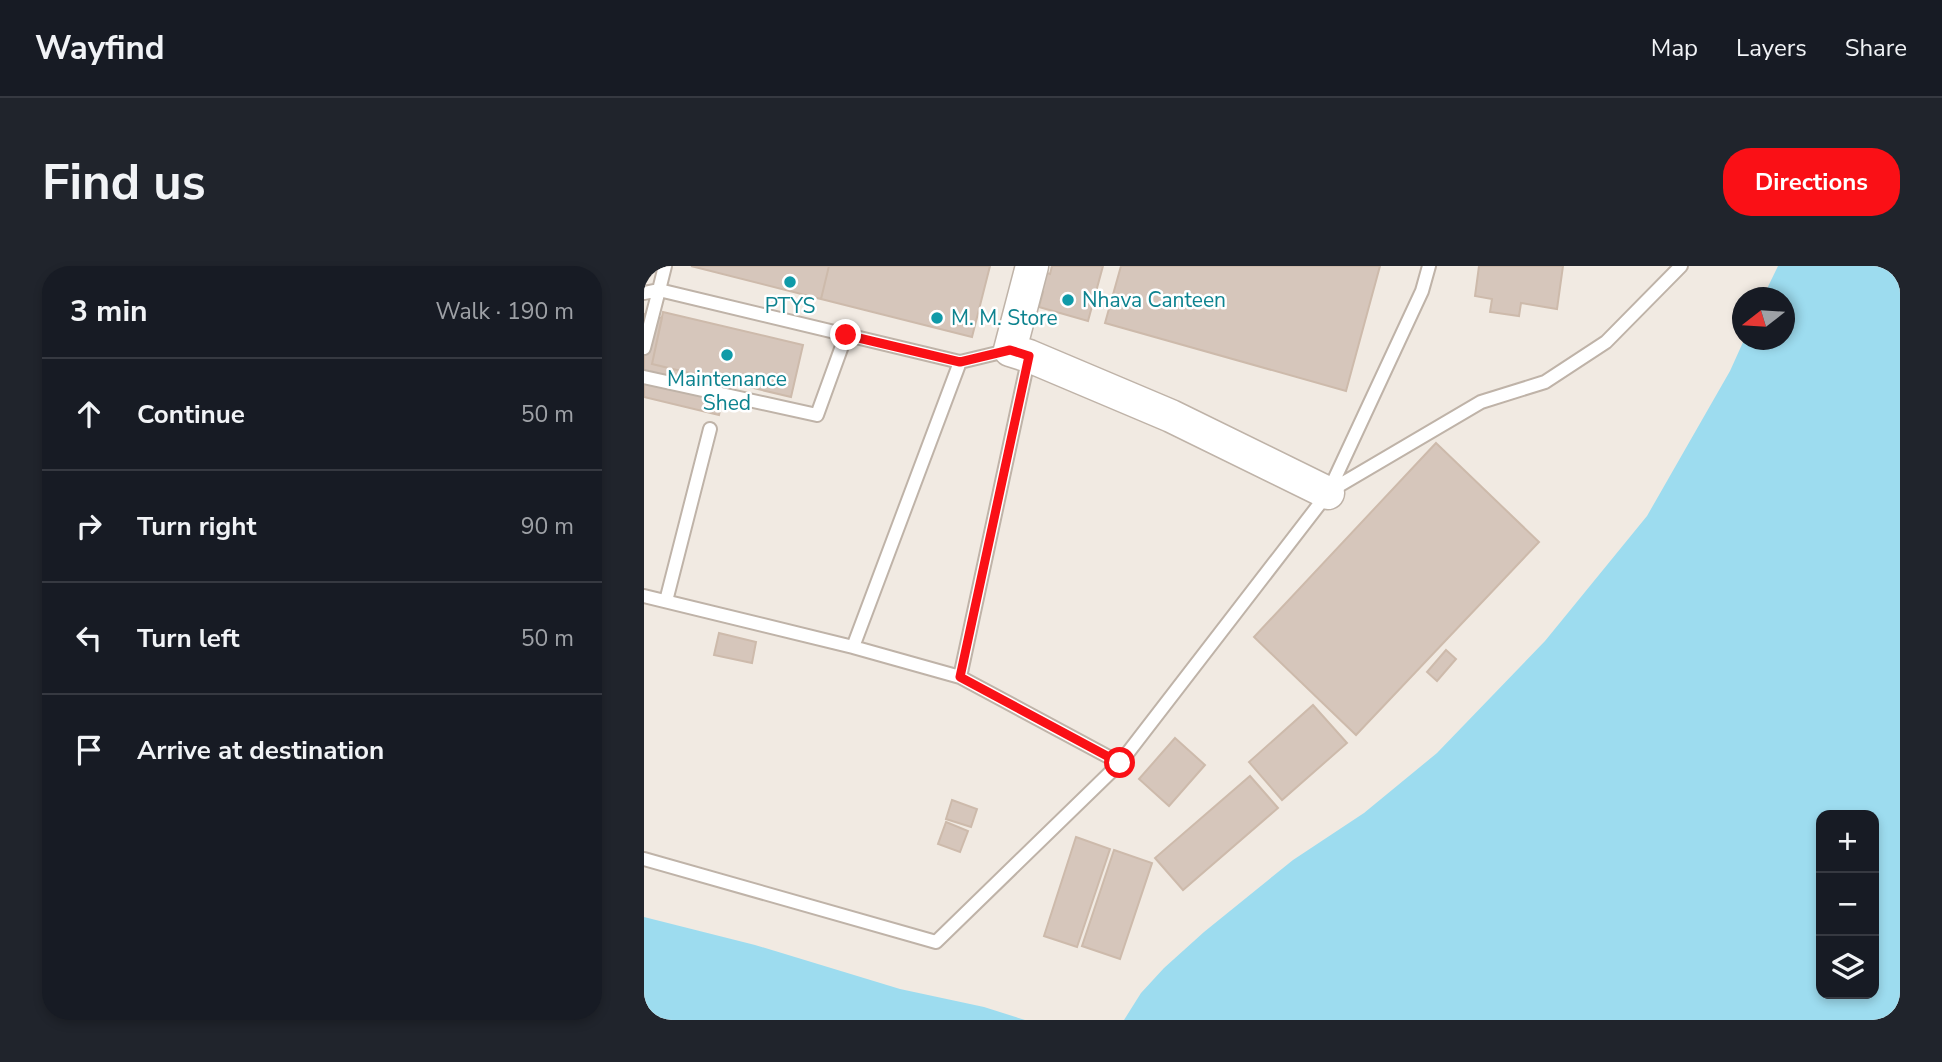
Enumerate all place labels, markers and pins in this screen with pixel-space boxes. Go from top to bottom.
marker: PTYS [782,274,798,290]
place label: Nhava Canteen [1082,286,1226,314]
place label: PTYS [765,292,815,320]
marker: Nhava Canteen [1060,292,1076,308]
place label: M. M. Store [951,304,1058,332]
marker: M. M. Store [929,310,945,326]
marker: Maintenance Shed [719,347,735,363]
place label: Maintenance Shed [667,365,787,417]

